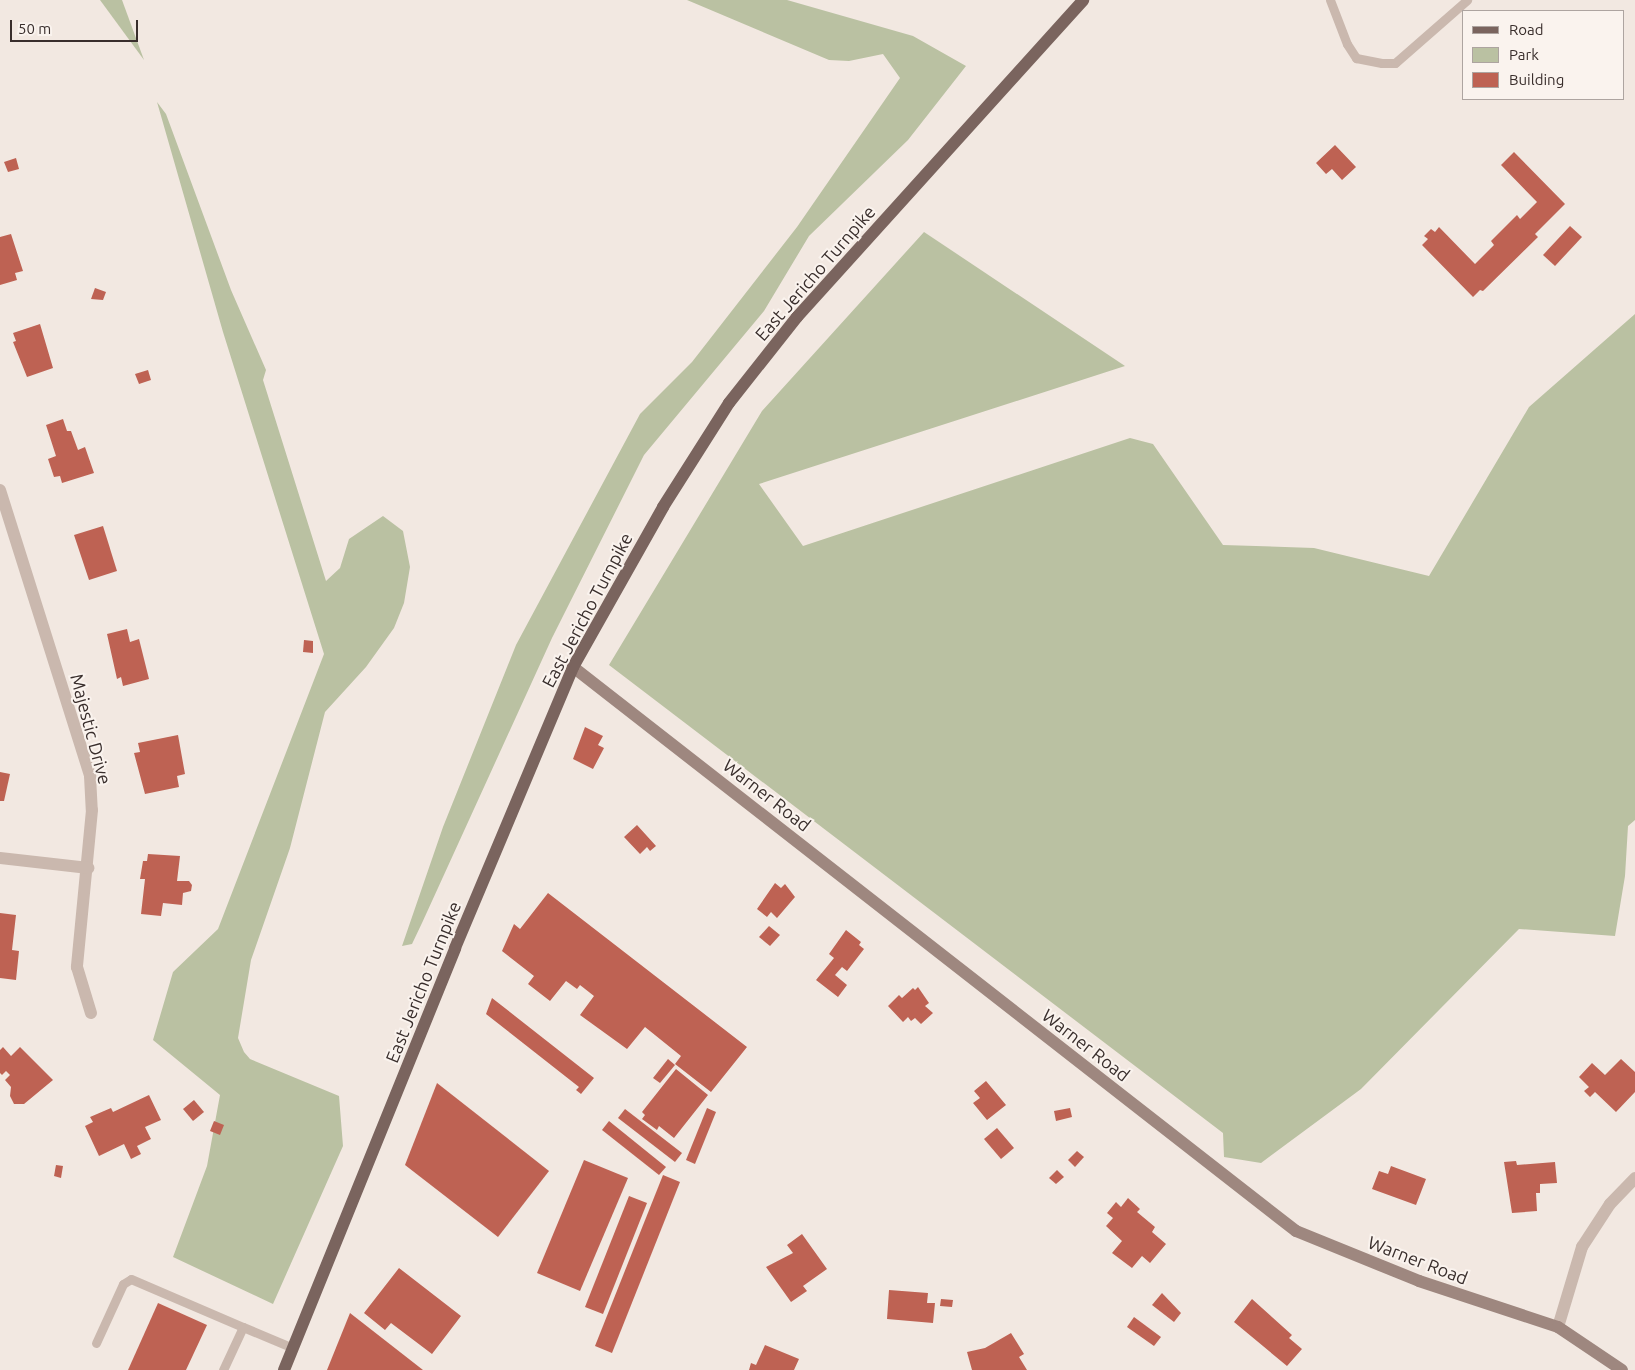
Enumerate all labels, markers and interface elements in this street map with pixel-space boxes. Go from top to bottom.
scale bar [12,10,140,42]
legend [1462,10,1625,100]
text: 50 m [18,20,51,37]
text: Road [1509,21,1544,38]
text: Park [1509,46,1539,63]
text: Building [1509,71,1564,88]
street label: East Jericho Turnpike [750,201,880,345]
street label: East Jericho Turnpike [537,529,637,691]
street label: Majestic Drive [66,671,116,787]
street label: Warner Road [719,754,815,836]
street label: East Jericho Turnpike [381,898,465,1066]
street label: Warner Road [1038,1004,1134,1086]
street label: Warner Road [1365,1231,1471,1289]

